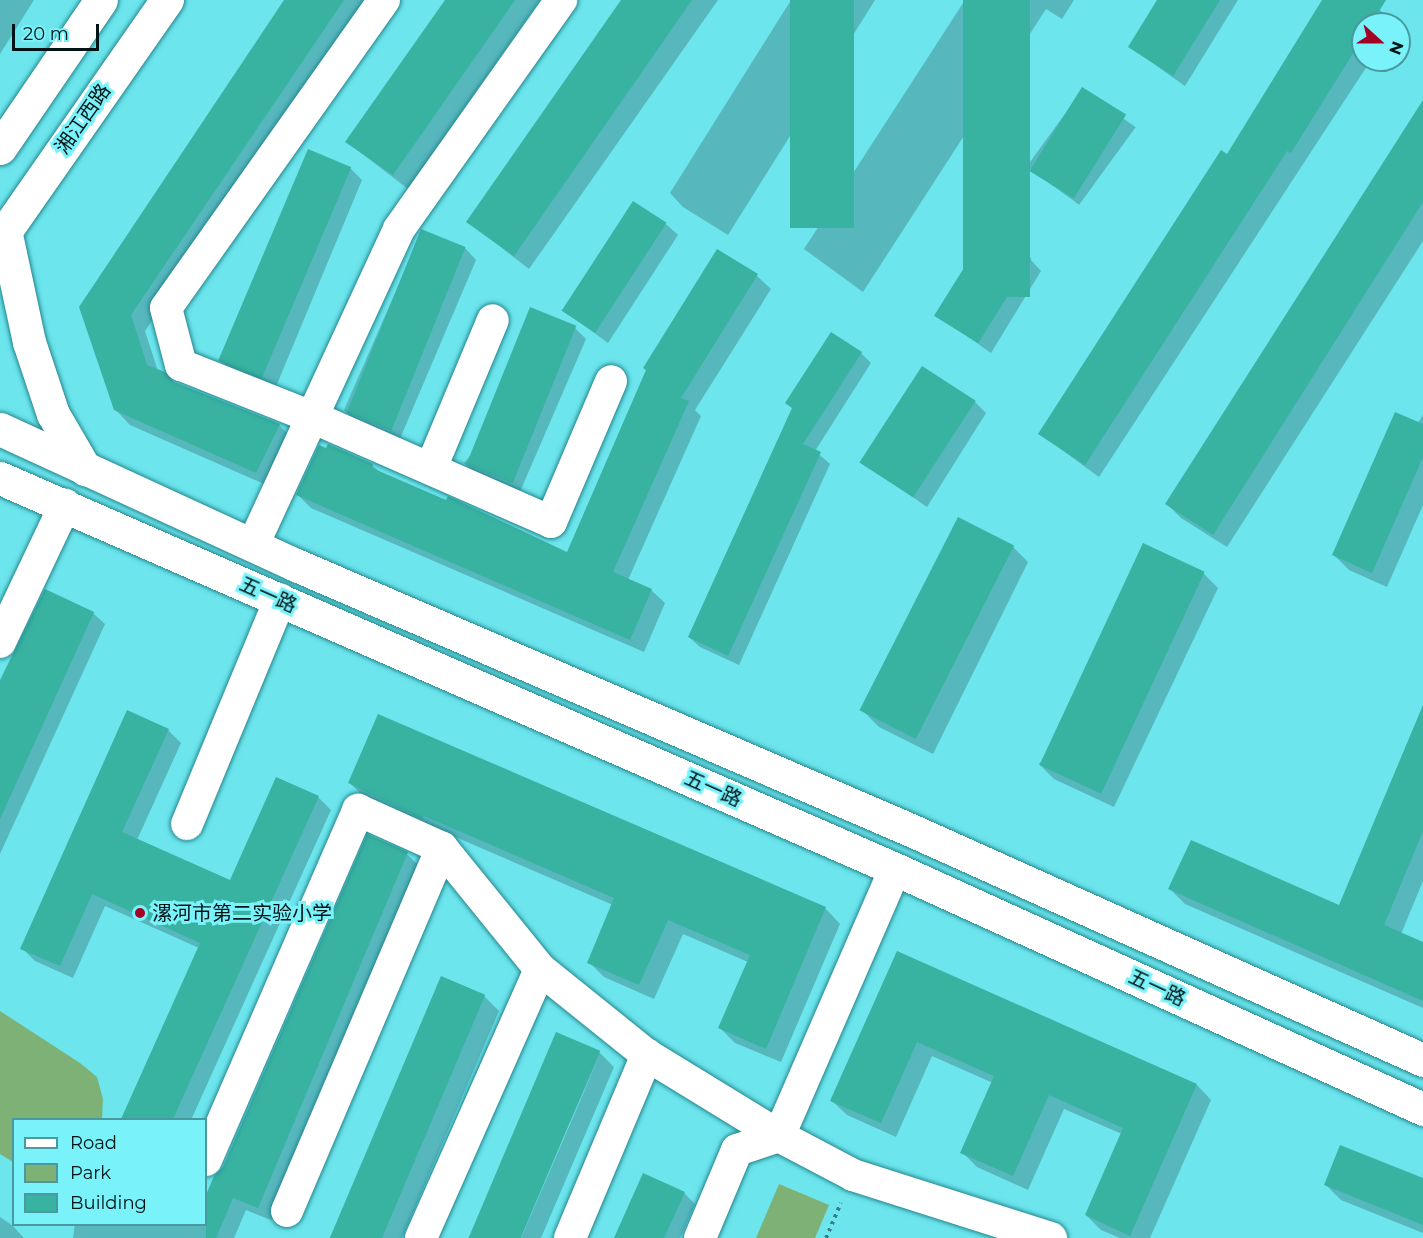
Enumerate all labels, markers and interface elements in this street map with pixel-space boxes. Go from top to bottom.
scale bar [15,12,102,50]
north arrow [1351,12,1411,72]
text: 20 m [23,23,69,45]
text: N [1385,38,1408,57]
street label: 湘江西路 [50,79,116,159]
street label: 五一路 [236,572,300,618]
street label: 五一路 [681,766,745,812]
place label: 漯河市第二实验小学 [152,901,332,925]
marker: 漯河市第二实验小学 [133,906,147,920]
street label: 五一路 [1125,964,1189,1012]
legend [12,1118,207,1226]
text: Road [70,1132,117,1154]
text: Park [70,1162,111,1184]
text: Building [70,1192,147,1214]

